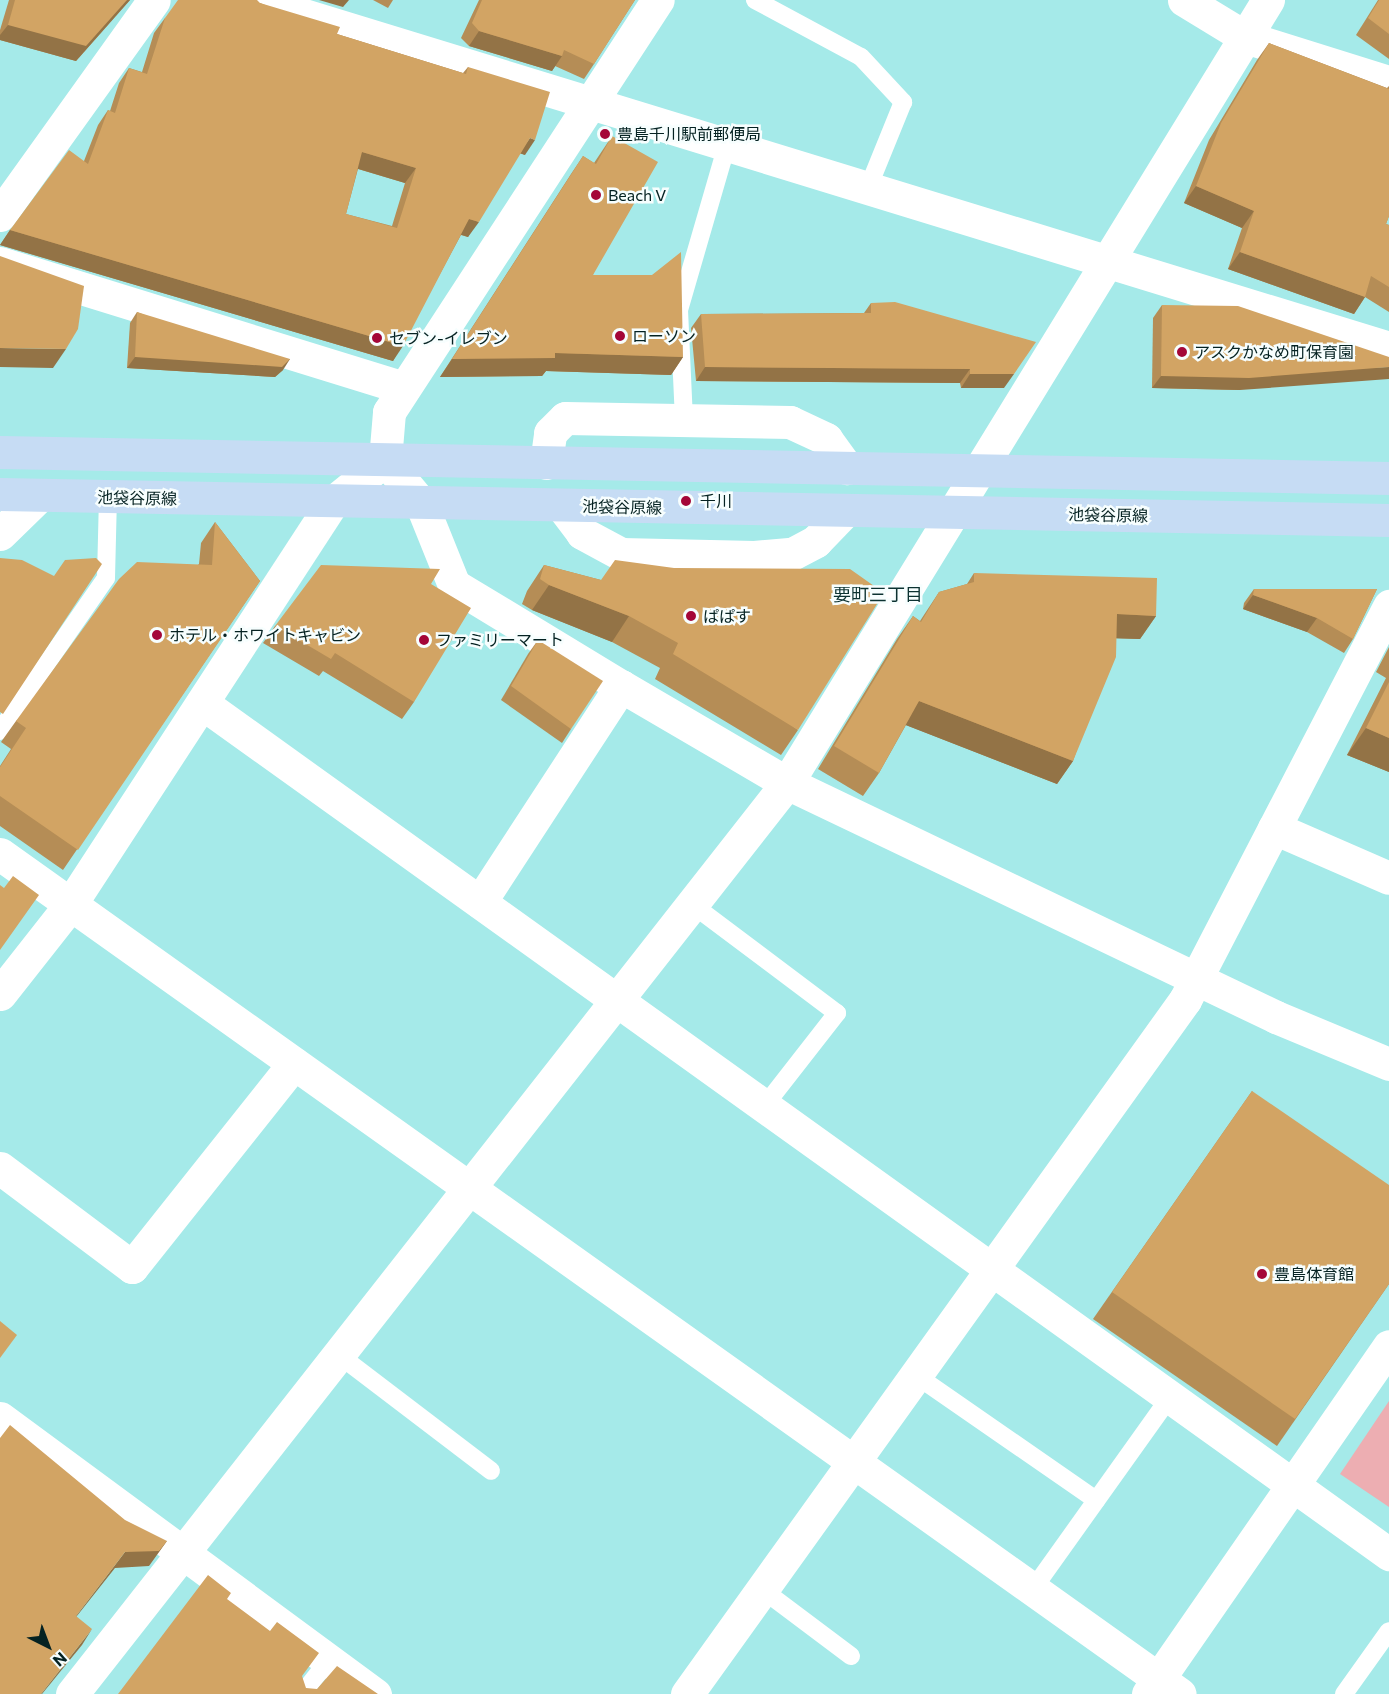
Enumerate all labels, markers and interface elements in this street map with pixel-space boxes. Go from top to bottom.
place label: 豊島千川駅前郵便局 [617,124,761,144]
marker: 豊島千川駅前郵便局 [598,127,612,141]
place label: Beach V [608,185,666,205]
marker: Beach V [589,188,603,202]
place label: ローソン [632,326,696,346]
place label: セブン-イレブン [389,328,508,348]
marker: ローソン [613,329,627,343]
marker: セブン-イレブン [370,331,384,345]
place label: アスクかなめ町保育園 [1194,342,1354,362]
marker: アスクかなめ町保育園 [1175,345,1189,359]
street label: 池袋谷原線 [97,488,177,508]
place label: 千川 [700,491,732,511]
marker: 千川 [677,492,695,510]
street label: 池袋谷原線 [582,497,662,517]
street label: 池袋谷原線 [1068,505,1148,525]
district label: 要町三丁目 [833,583,923,605]
place label: ぱぱす [703,606,751,626]
marker: ぱぱす [684,609,698,623]
place label: ホテル・ホワイトキャビン [169,625,361,645]
marker: ホテル・ホワイトキャビン [150,628,164,642]
place label: ファミリーマート [436,630,564,650]
marker: ファミリーマート [417,633,431,647]
place label: 豊島体育館 [1274,1264,1354,1284]
marker: 豊島体育館 [1255,1267,1269,1281]
north arrow [18,1616,78,1676]
text: N [50,1649,71,1671]

